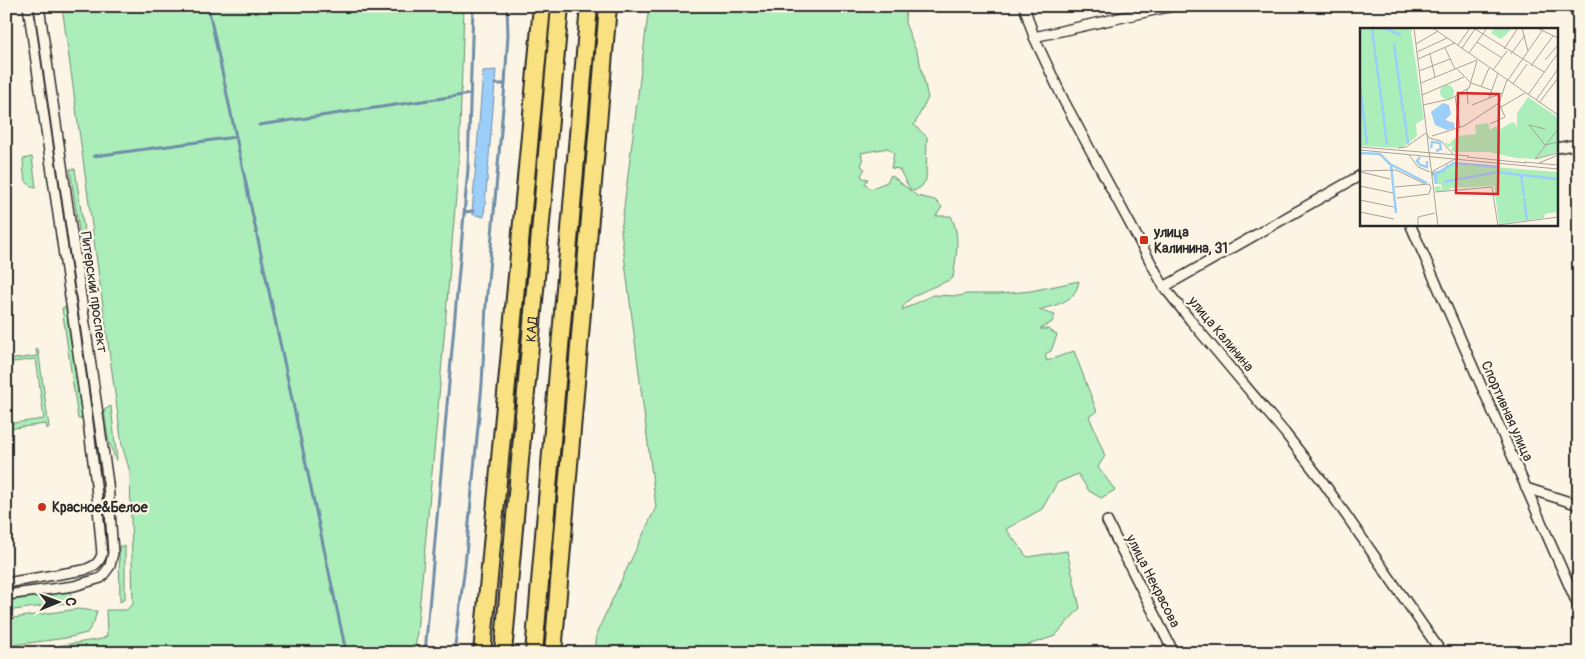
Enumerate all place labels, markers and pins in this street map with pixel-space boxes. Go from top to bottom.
place label: улица Калинина, 31 [1153,224,1228,257]
marker: улица Калинина, 31 [1138,234,1150,246]
place label: Красное&Белое [52,499,149,516]
marker: Красное&Белое [36,501,48,513]

